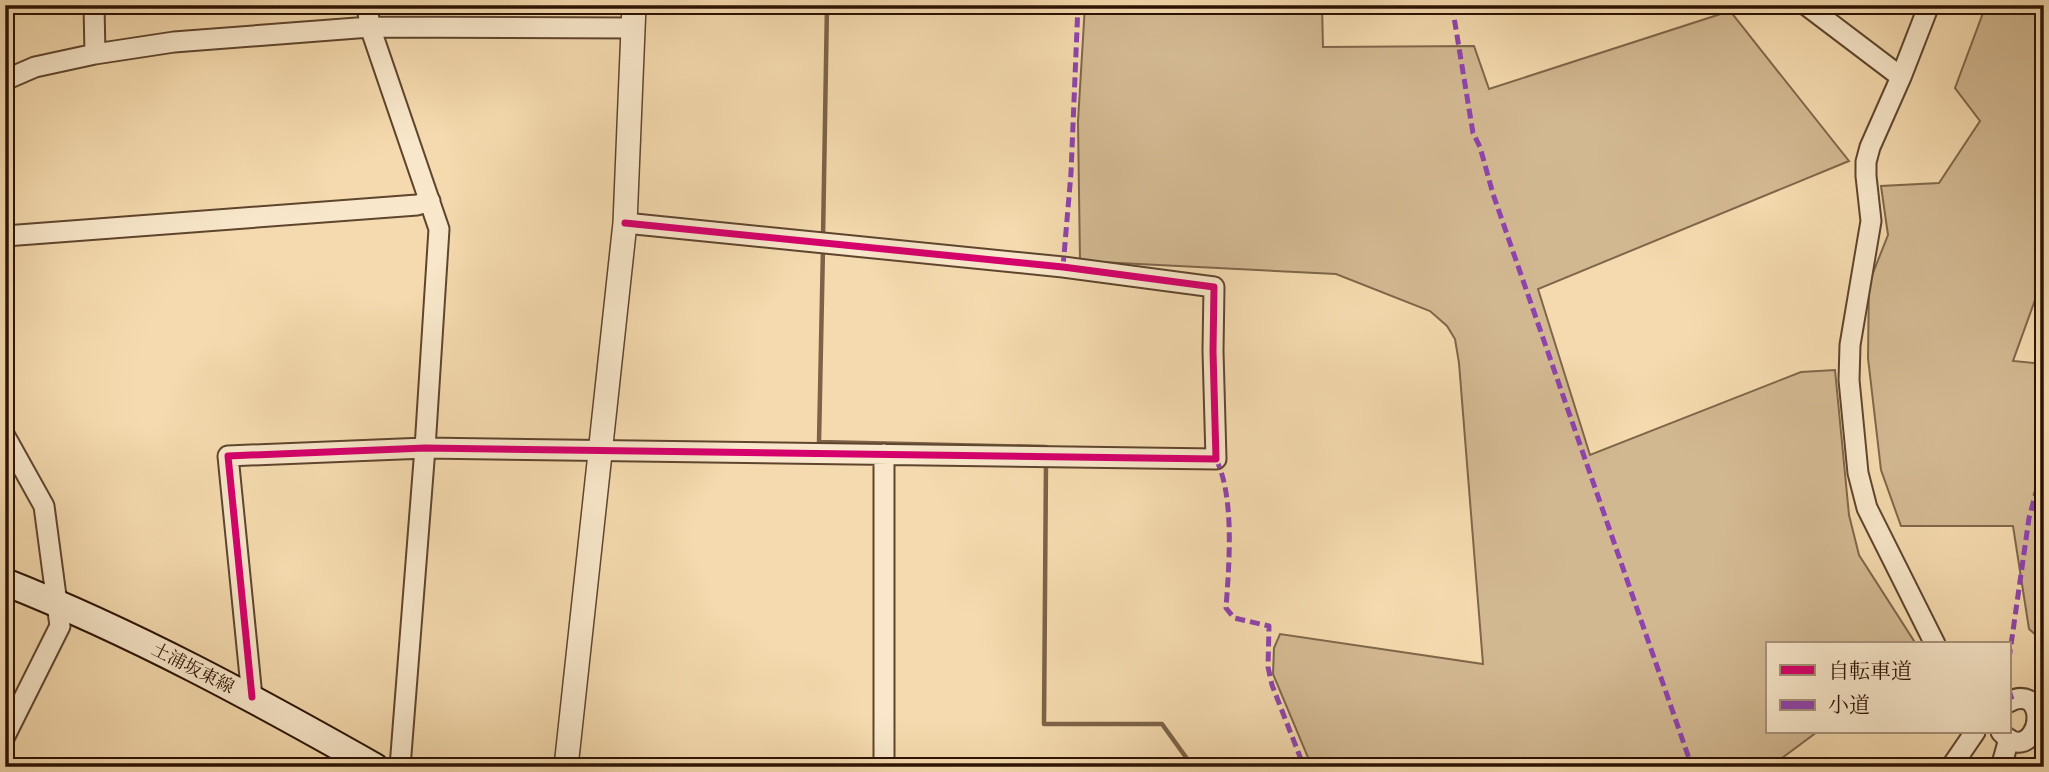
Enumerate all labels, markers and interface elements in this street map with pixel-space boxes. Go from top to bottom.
street label: 土浦坂東線 [148,638,238,698]
legend [1766,642,2010,734]
text: 自転車道 [1828,658,1912,683]
text: 小道 [1828,692,1870,717]

